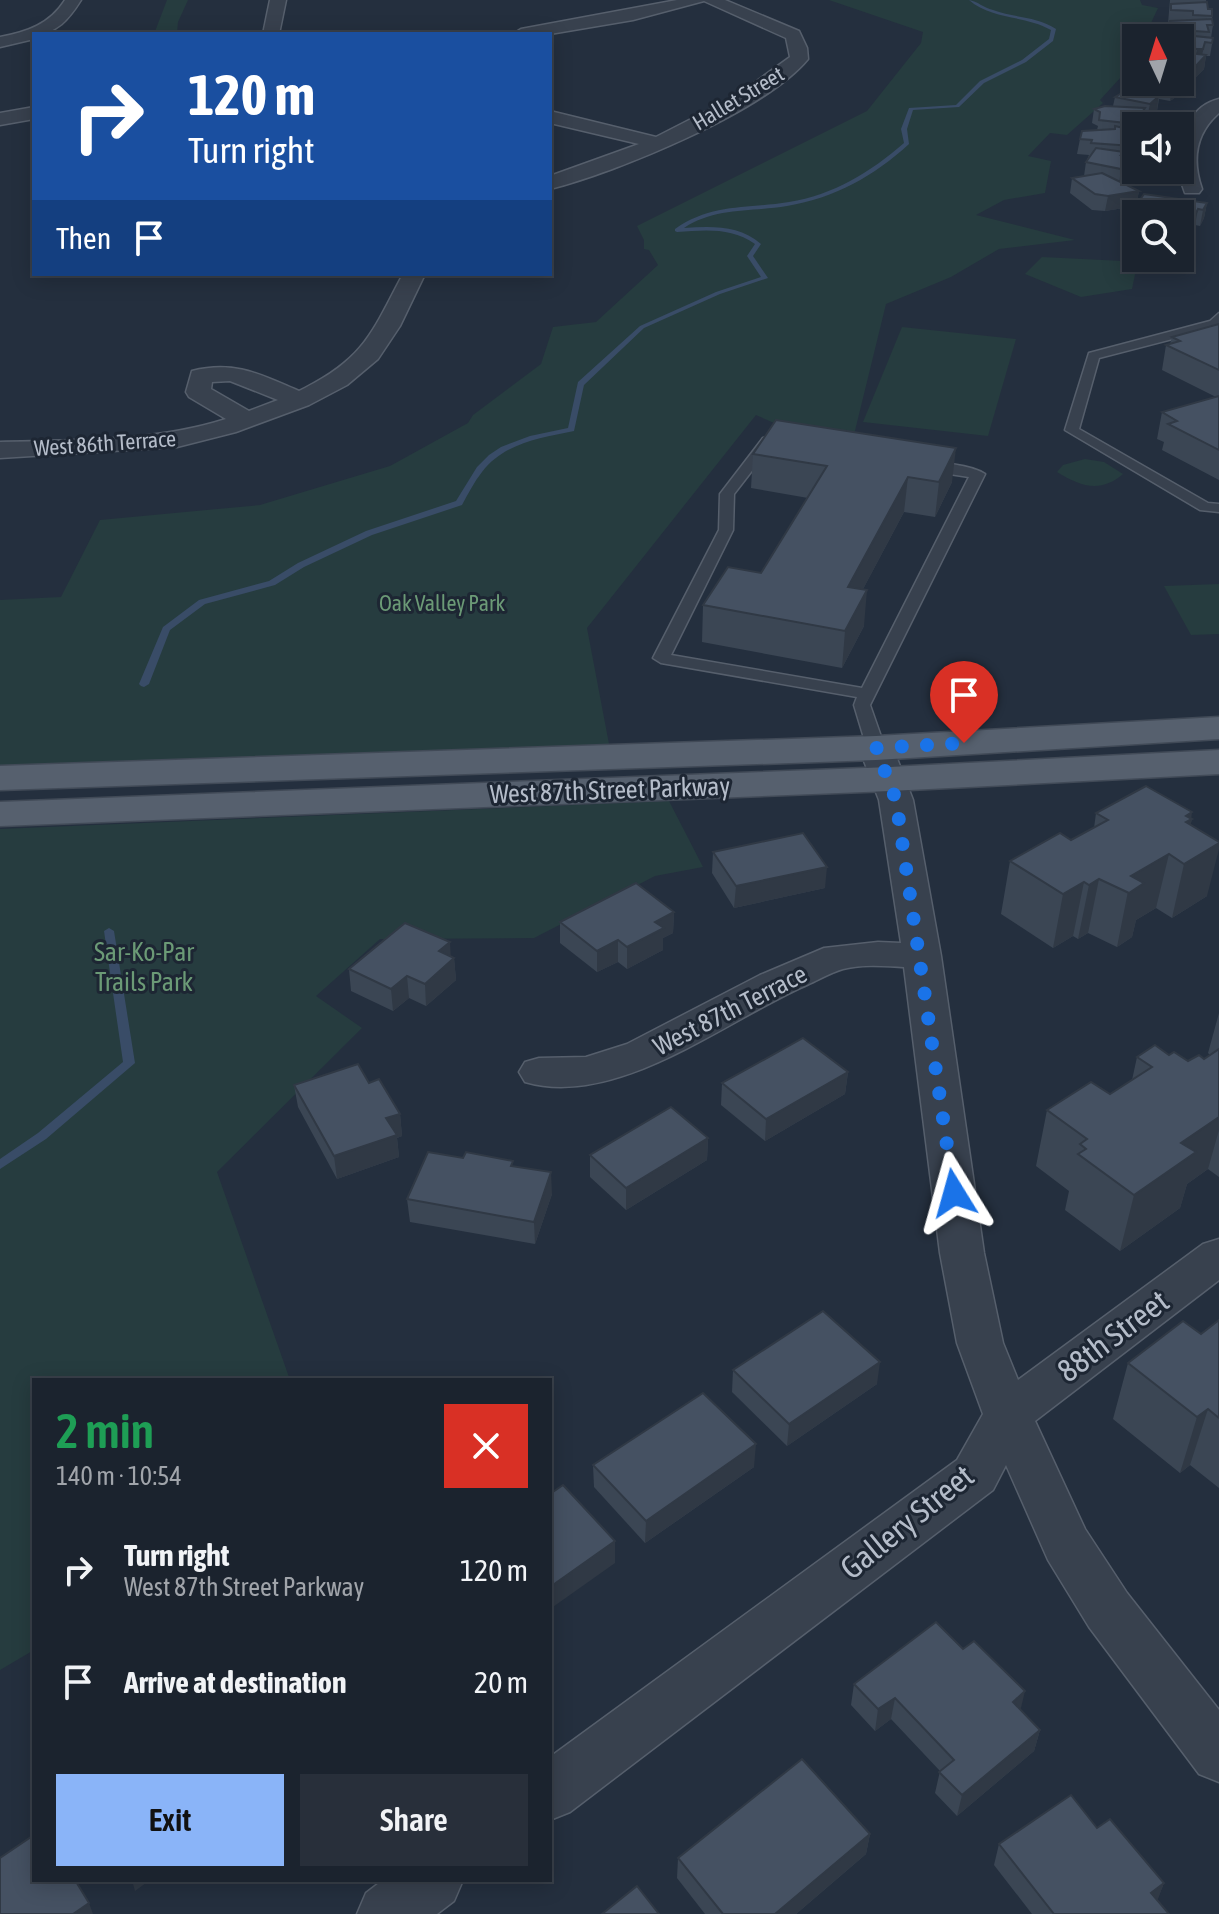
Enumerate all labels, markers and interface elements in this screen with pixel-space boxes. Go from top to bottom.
north arrow [1122,24,1194,96]
map controls [1122,24,1194,272]
street label: Hallet Street [688,61,788,135]
text: 120 m [188,63,315,127]
icon: right [56,64,160,168]
button: sound [1122,112,1194,184]
text: Turn right [188,129,315,171]
button: search [1122,200,1194,272]
icon: arrive [127,216,171,260]
text: Then [56,221,111,255]
street label: West 86th Terrace [33,425,177,461]
park label: Oak Valley Park [379,590,505,616]
pin [930,661,998,743]
icon: arrive [942,673,986,717]
street label: West 87th Street Parkway [489,771,731,809]
park label: Sar-Ko-Par Trails Park [94,937,194,997]
street label: West 87th Terrace [648,958,812,1062]
position arrow [912,1151,996,1235]
street label: 88th Street [1050,1282,1176,1389]
text: 2 min [56,1403,154,1458]
button: close [444,1404,528,1488]
street label: Gallery Street [833,1457,981,1586]
text: 140 m · 10:54 [56,1461,182,1491]
text: Turn right [124,1538,230,1572]
icon: right [56,1548,100,1592]
text: 120 m [460,1553,528,1587]
text: West 87th Street Parkway [124,1572,364,1602]
icon: arrive [56,1660,100,1704]
text: Arrive at destination [124,1665,346,1699]
text: 20 m [474,1665,528,1699]
button: Exit [56,1774,284,1866]
button: Share [300,1774,528,1866]

